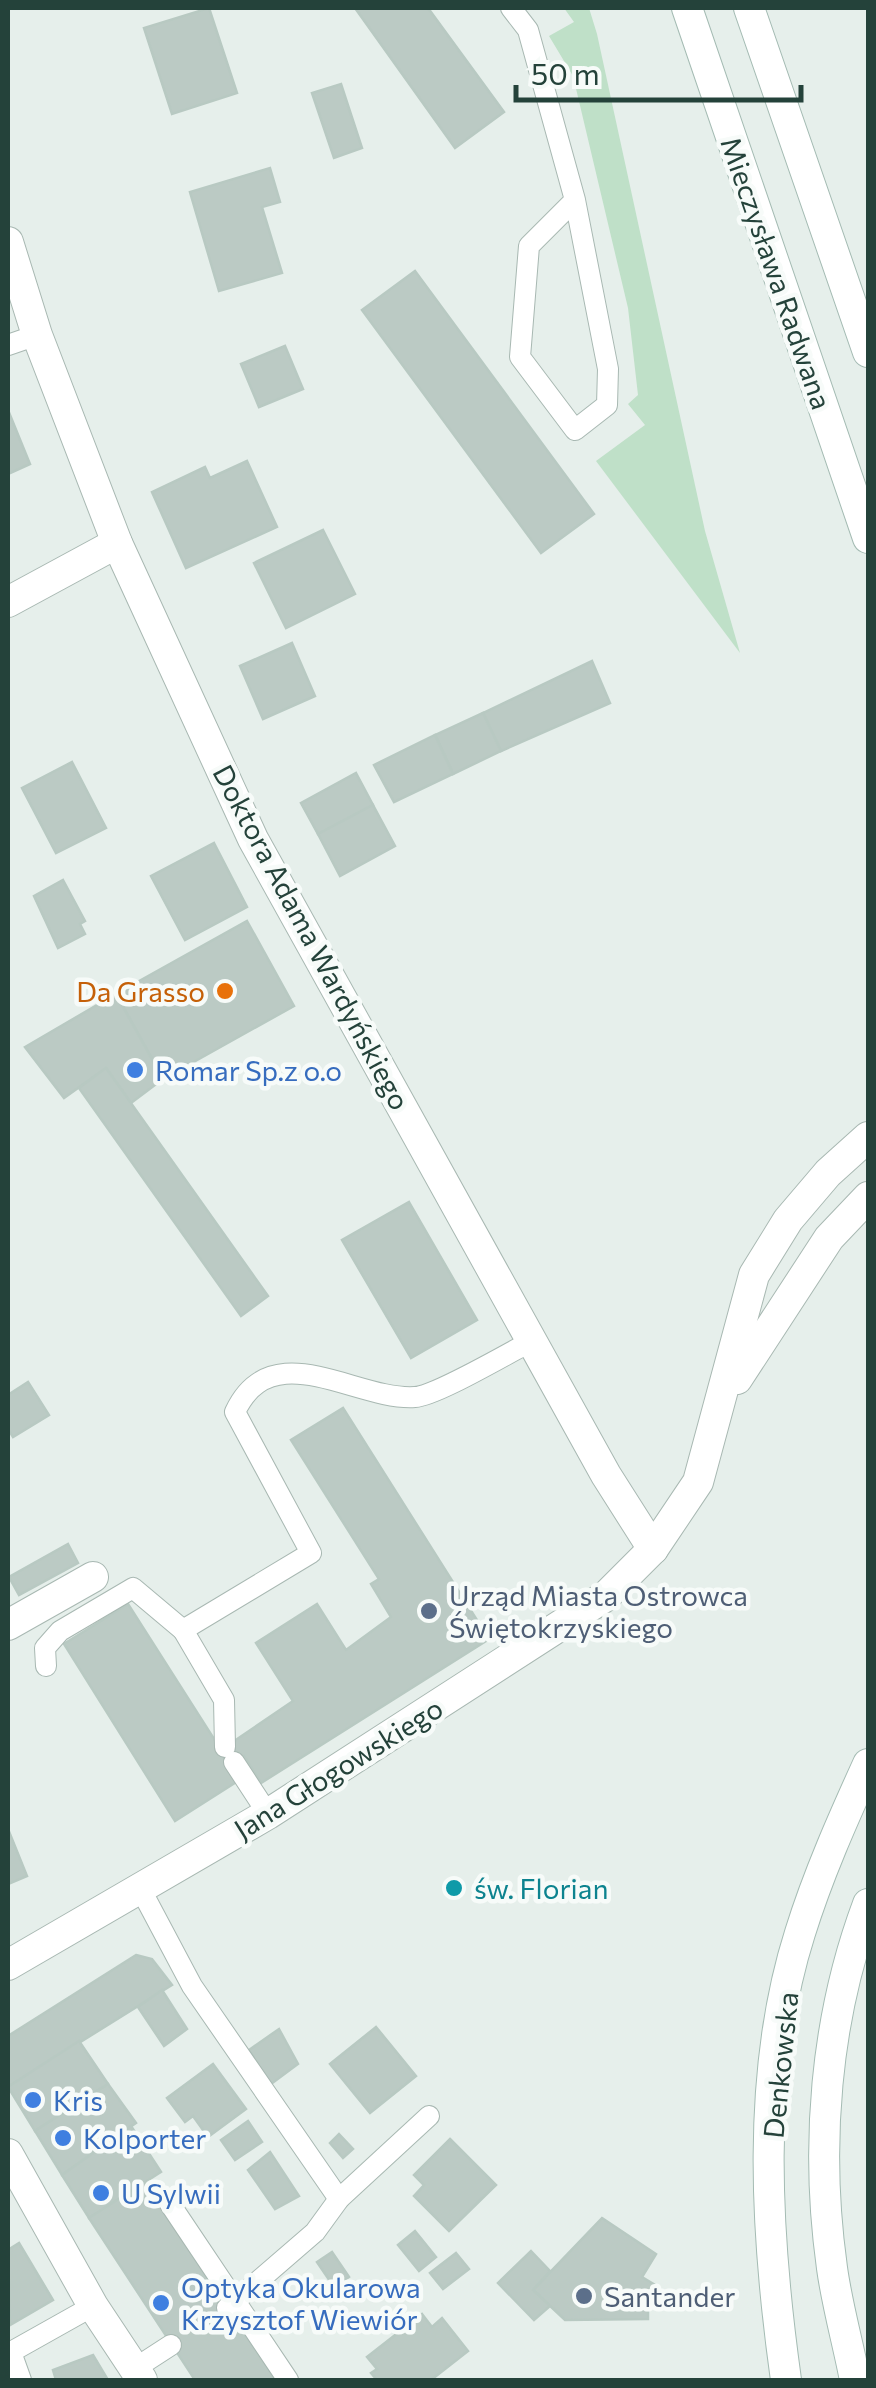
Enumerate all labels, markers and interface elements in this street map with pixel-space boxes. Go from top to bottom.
scale bar [516,40,801,102]
text: 50 m [531,54,600,91]
street label: Mieczysława Radwana [714,132,840,414]
street label: Doktora Adama Wardyńskiego [206,759,418,1115]
place label: Da Grasso [76,974,205,1008]
marker: Da Grasso [214,980,236,1002]
place label: Romar Sp.z o.o [155,1053,342,1087]
marker: Romar Sp.z o.o [124,1059,146,1081]
place label: Urząd Miasta Ostrowca Świętokrzyskiego [449,1578,748,1644]
marker: Urząd Miasta Ostrowca Świętokrzyskiego [418,1600,440,1622]
street label: Jana Głogowskiego [227,1690,449,1846]
place label: św. Florian [474,1871,608,1905]
marker: św. Florian [443,1877,465,1899]
street label: Denkowska [755,1990,805,2140]
place label: Kris [53,2083,103,2117]
marker: Kris [22,2089,44,2111]
place label: Kolporter [83,2121,206,2155]
marker: Kolporter [52,2127,74,2149]
place label: U Sylwii [121,2176,221,2210]
marker: U Sylwii [90,2182,112,2204]
place label: Optyka Okularowa Krzysztof Wiewiór [181,2270,421,2336]
place label: Santander [604,2279,735,2313]
marker: Santander [573,2285,595,2307]
marker: Optyka Okularowa Krzysztof Wiewiór [150,2292,172,2314]

